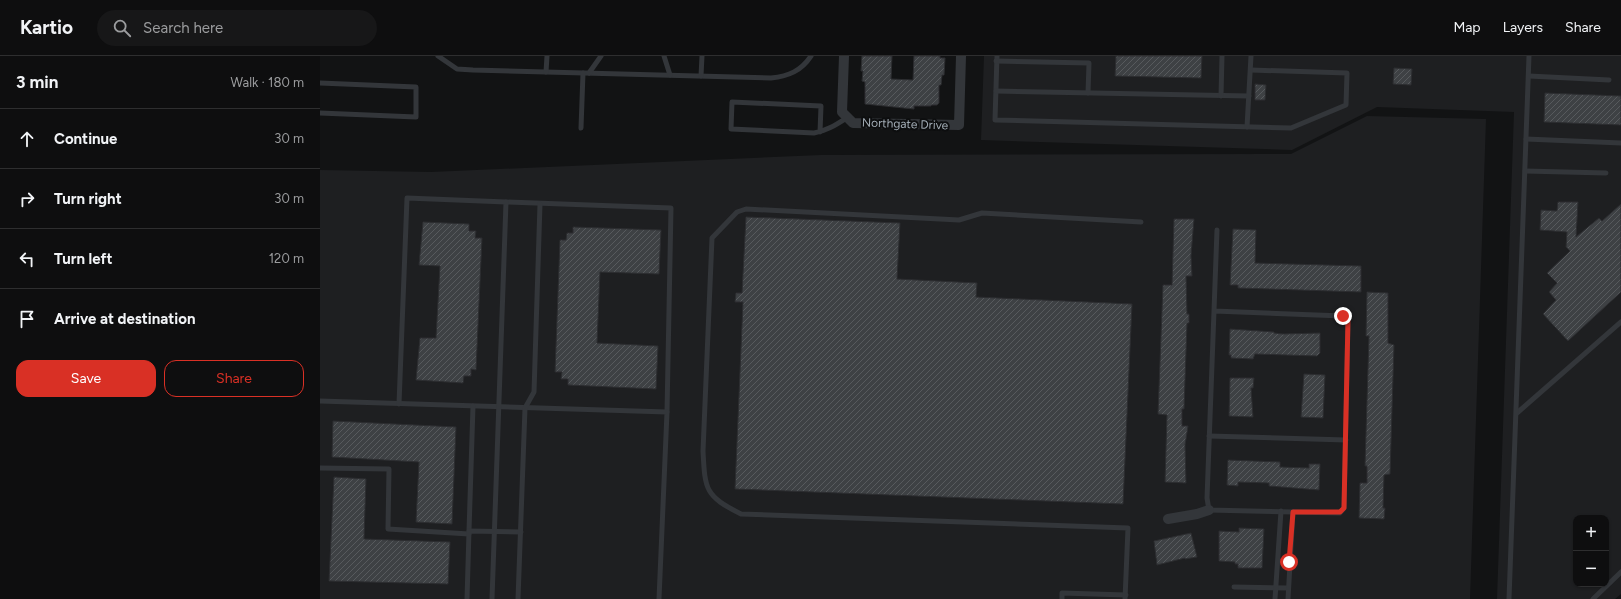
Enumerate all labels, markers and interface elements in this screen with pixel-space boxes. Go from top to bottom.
search box [97,10,377,46]
text: Kartio [20,16,73,39]
icon: search [111,17,133,39]
text: Search here [143,19,223,37]
text: Map [1453,19,1481,36]
text: Layers [1503,19,1543,36]
text: Share [1565,19,1601,36]
text: 3 min [16,72,58,92]
text: Walk · 180 m [231,75,304,90]
street label: Northgate Drive [862,115,949,133]
icon: ahead [16,128,38,150]
text: Continue [54,130,117,148]
text: 30 m [274,131,304,146]
icon: right [16,188,38,210]
text: Turn right [54,190,122,208]
text: 30 m [274,191,304,206]
icon: left [16,248,38,270]
text: Turn left [54,250,112,268]
text: 120 m [269,251,304,266]
route end [1334,307,1352,325]
icon: arrive [16,308,38,330]
text: Arrive at destination [54,310,195,328]
button: Save [16,360,156,397]
button: Share [164,360,304,397]
map controls [1573,515,1609,587]
button: + [1573,515,1609,551]
button: − [1573,551,1609,587]
route start [1280,553,1298,571]

